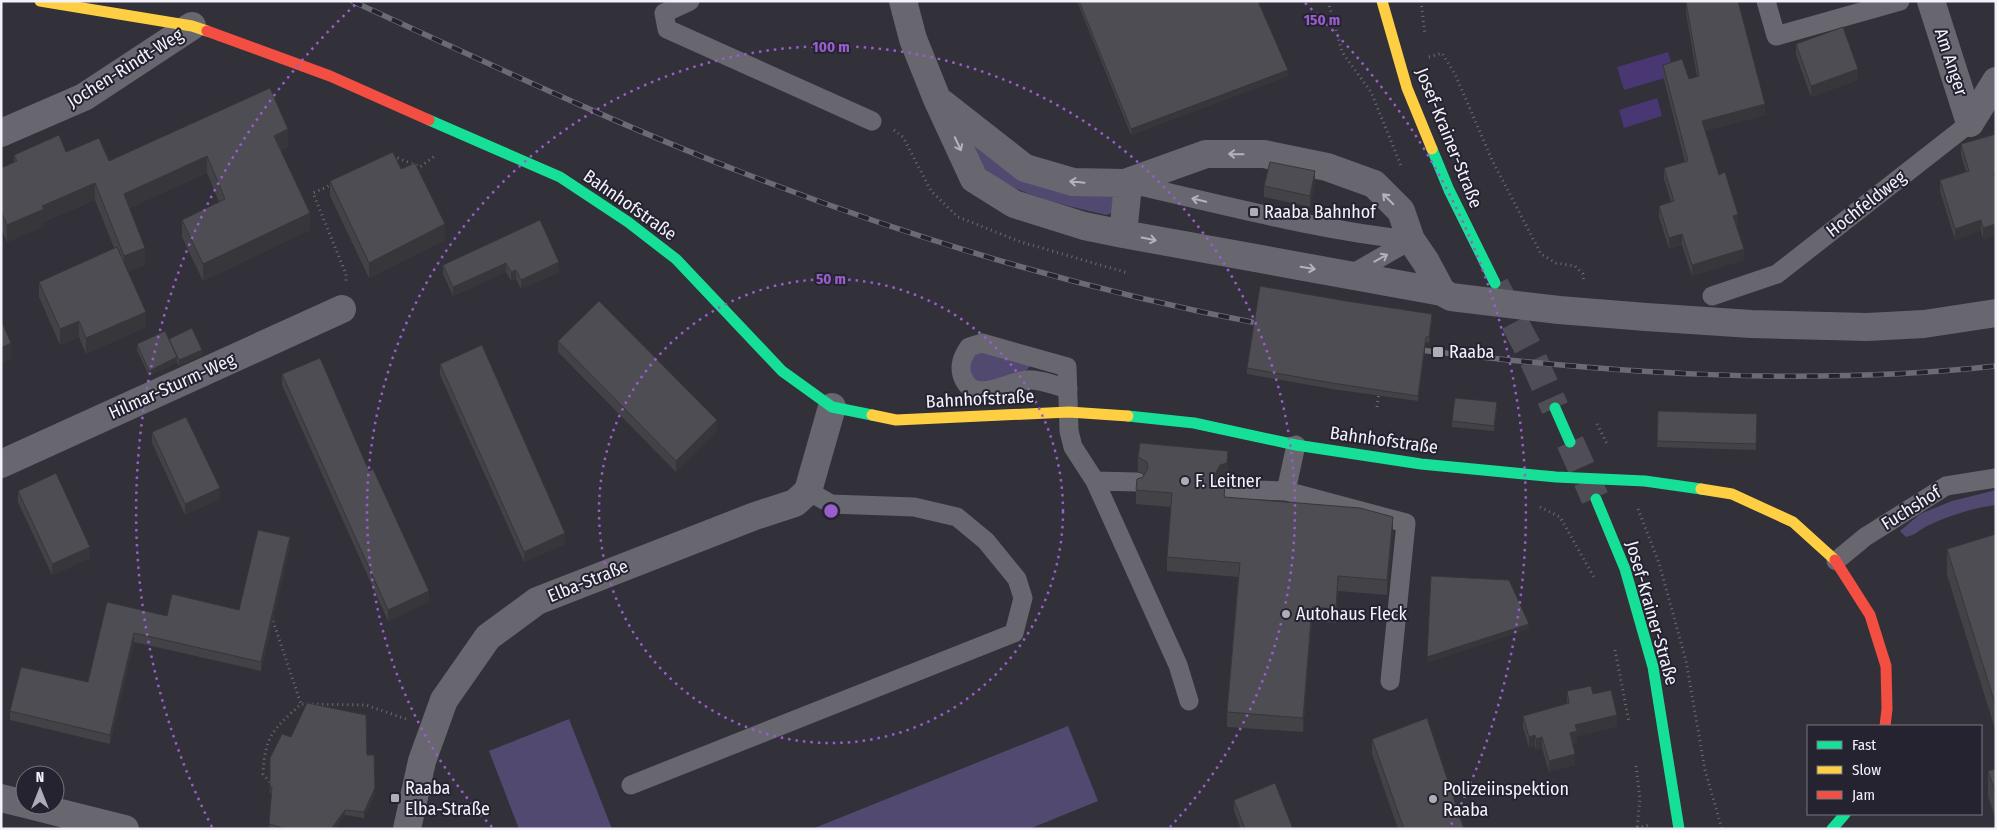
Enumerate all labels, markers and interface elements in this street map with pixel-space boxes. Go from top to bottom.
text: 150 m [1304,11,1340,29]
street label: Jochen-Rindt-Weg [63,23,187,112]
street label: Am Anger [1930,25,1972,99]
text: 100 m [812,38,850,56]
street label: Josef-Krainer-Straße [1411,65,1487,211]
one-way arrow [953,136,963,151]
one-way arrow [1228,149,1244,159]
street label: Bahnhofstraße [579,165,681,245]
street label: Hochfeldweg [1822,166,1911,242]
one-way arrow [1069,177,1085,187]
one-way arrow [1382,192,1394,205]
one-way arrow [1191,194,1207,204]
place label: Raaba Bahnhof [1264,201,1377,223]
marker: Raaba Bahnhof [1248,206,1260,218]
one-way arrow [1140,235,1156,245]
one-way arrow [1374,253,1389,263]
one-way arrow [1300,264,1316,274]
text: 50 m [816,270,846,288]
place label: Raaba [1449,341,1495,363]
marker: Raaba [1431,345,1445,359]
street label: Hilmar-Sturm-Weg [105,348,239,424]
street label: Bahnhofstraße [925,385,1035,413]
street label: Bahnhofstraße [1329,422,1439,458]
place label: F. Leitner [1195,470,1262,492]
marker: F. Leitner [1179,475,1191,487]
street label: Fuchshof [1877,480,1946,535]
centre of rings [822,502,840,520]
street label: Josef-Krainer-Straße [1621,538,1683,688]
street label: Elba-Straße [545,555,632,607]
place label: Autohaus Fleck [1296,603,1408,625]
marker: Autohaus Fleck [1280,608,1292,620]
legend [1807,725,1982,815]
text: Fast [1852,736,1876,754]
text: Slow [1852,761,1881,779]
north arrow [15,765,65,815]
text: N [36,769,44,786]
place label: Raaba Elba-Straße [405,777,490,820]
place label: Polizeiinspektion Raaba [1443,778,1569,821]
text: Jam [1852,786,1875,804]
marker: Raaba Elba-Straße [389,792,401,804]
marker: Polizeiinspektion Raaba [1427,793,1439,805]

